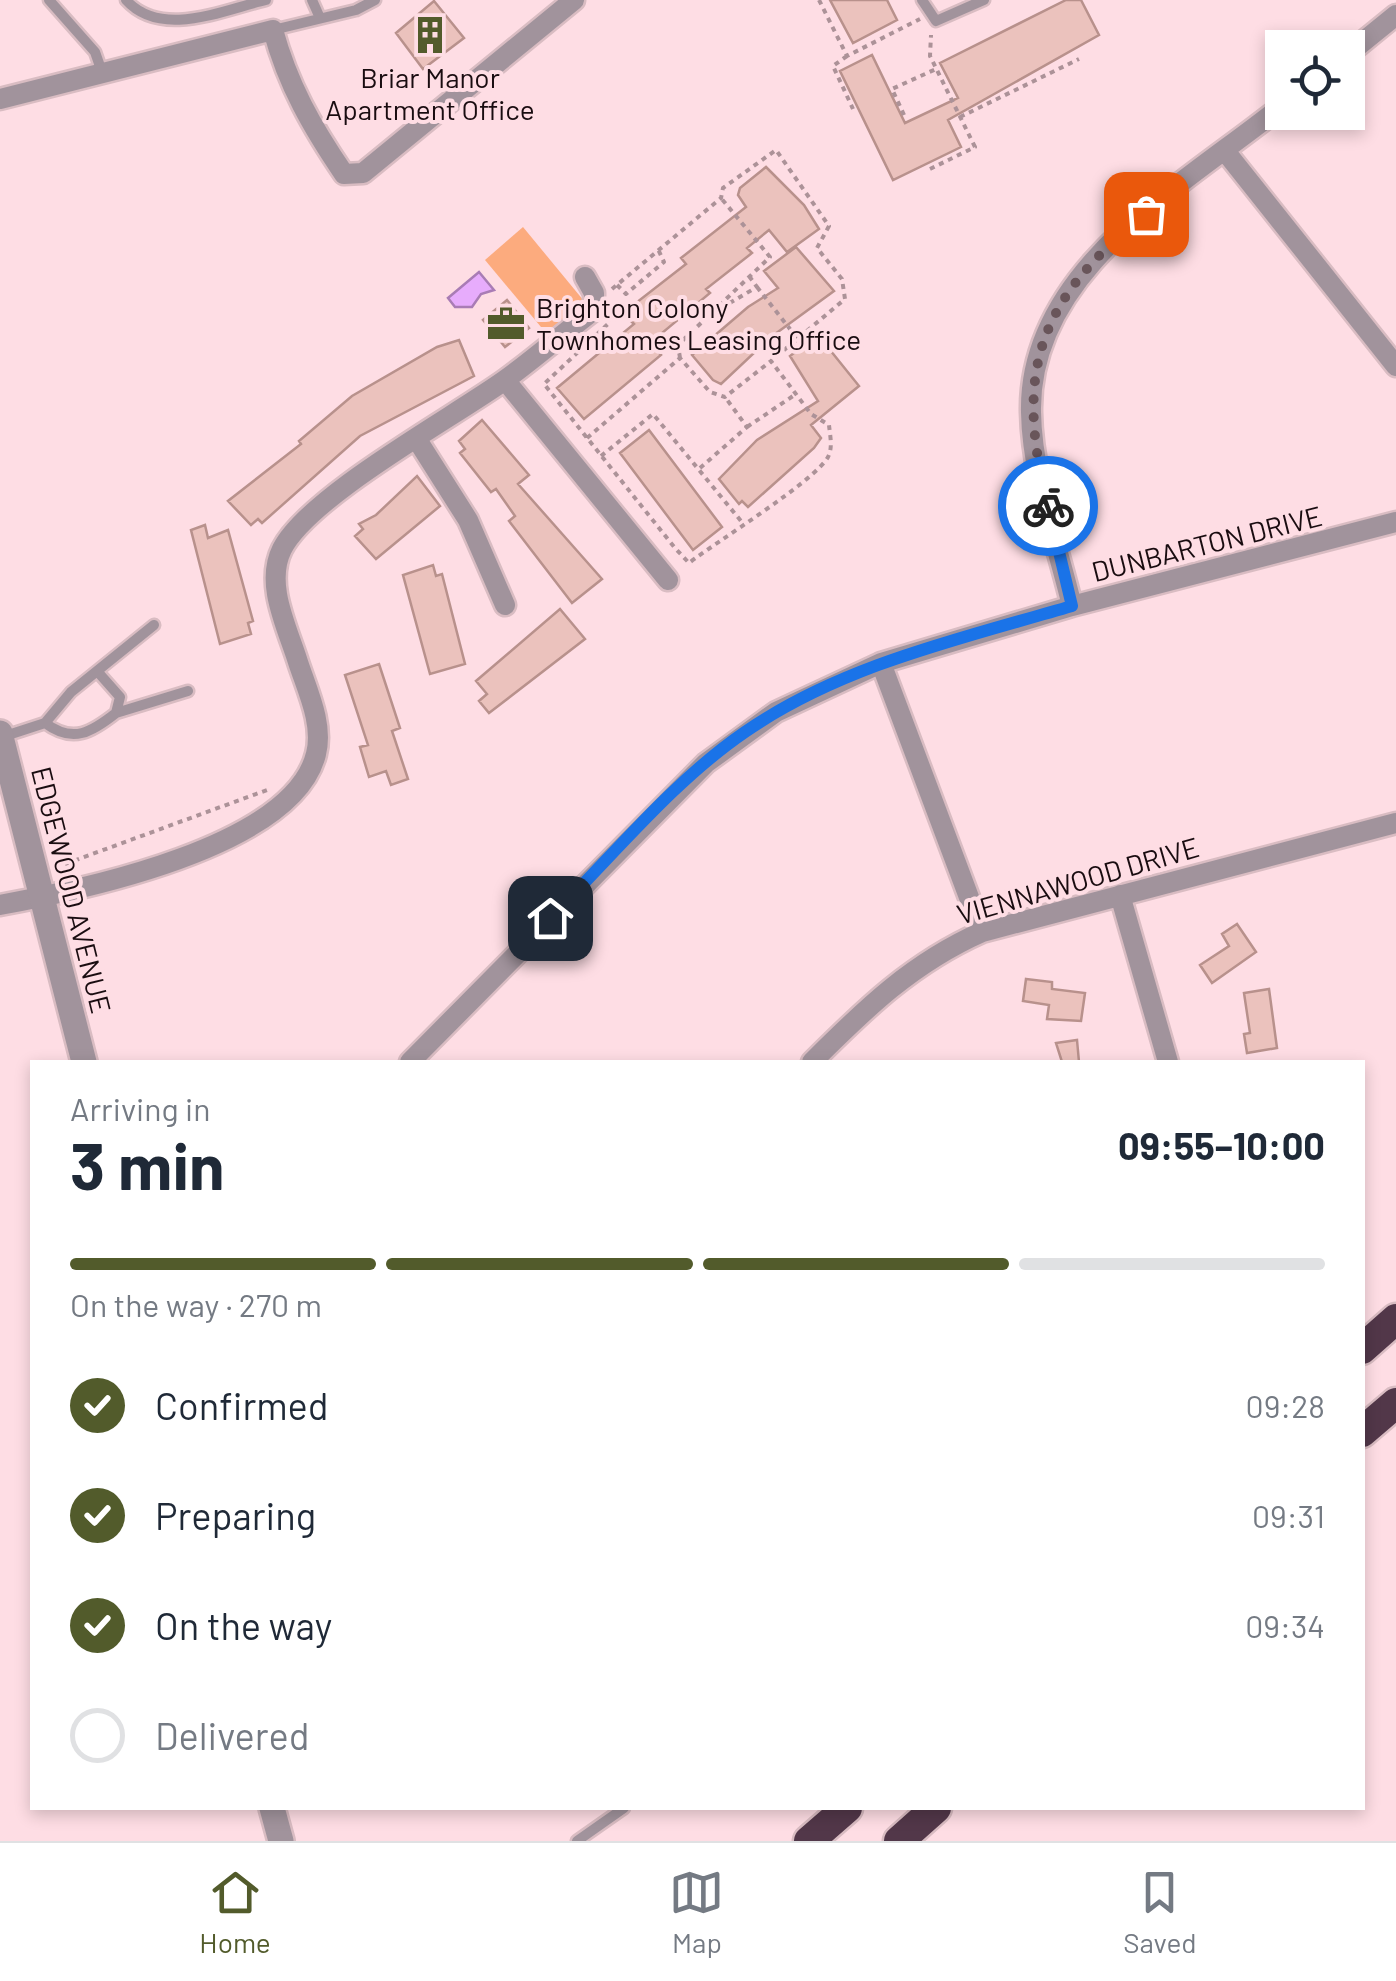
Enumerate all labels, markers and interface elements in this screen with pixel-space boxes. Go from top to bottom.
building icon: Briar Manor Apartment Office [409,14,451,56]
map controls [1265,30,1365,130]
button: locate [1265,30,1365,130]
place label: Briar Manor Apartment Office [325,60,535,126]
pin [1104,172,1189,257]
icon: bag [1119,187,1174,242]
place label: Brighton Colony Townhomes Leasing Office [536,290,861,356]
office icon: Brighton Colony Townhomes Leasing Office [485,303,527,345]
courier [998,456,1098,556]
icon: bike [1021,479,1076,534]
street label: DUNBARTON DRIVE [1088,498,1325,588]
street label: EDGEWOOD AVENUE [25,763,119,1017]
street label: VIENNAWOOD DRIVE [953,829,1203,931]
pin [508,876,593,961]
icon: home [523,891,578,946]
text: Arriving in [70,1089,210,1127]
text: 09:55–10:00 [1118,1122,1325,1168]
text: 3 min [70,1125,225,1203]
text: On the way · 270 m [70,1285,322,1323]
icon: check [70,1378,125,1433]
text: Confirmed [155,1382,328,1428]
text: 09:28 [1246,1386,1325,1424]
icon: check [70,1488,125,1543]
text: Preparing [155,1492,316,1538]
text: 09:31 [1252,1496,1325,1534]
icon: check [70,1598,125,1653]
text: On the way [155,1602,332,1648]
text: 09:34 [1245,1606,1325,1644]
text: Delivered [155,1712,309,1758]
tab: Home [199,1865,271,1959]
tab: Map [669,1865,724,1959]
tab: Saved [1123,1865,1197,1959]

